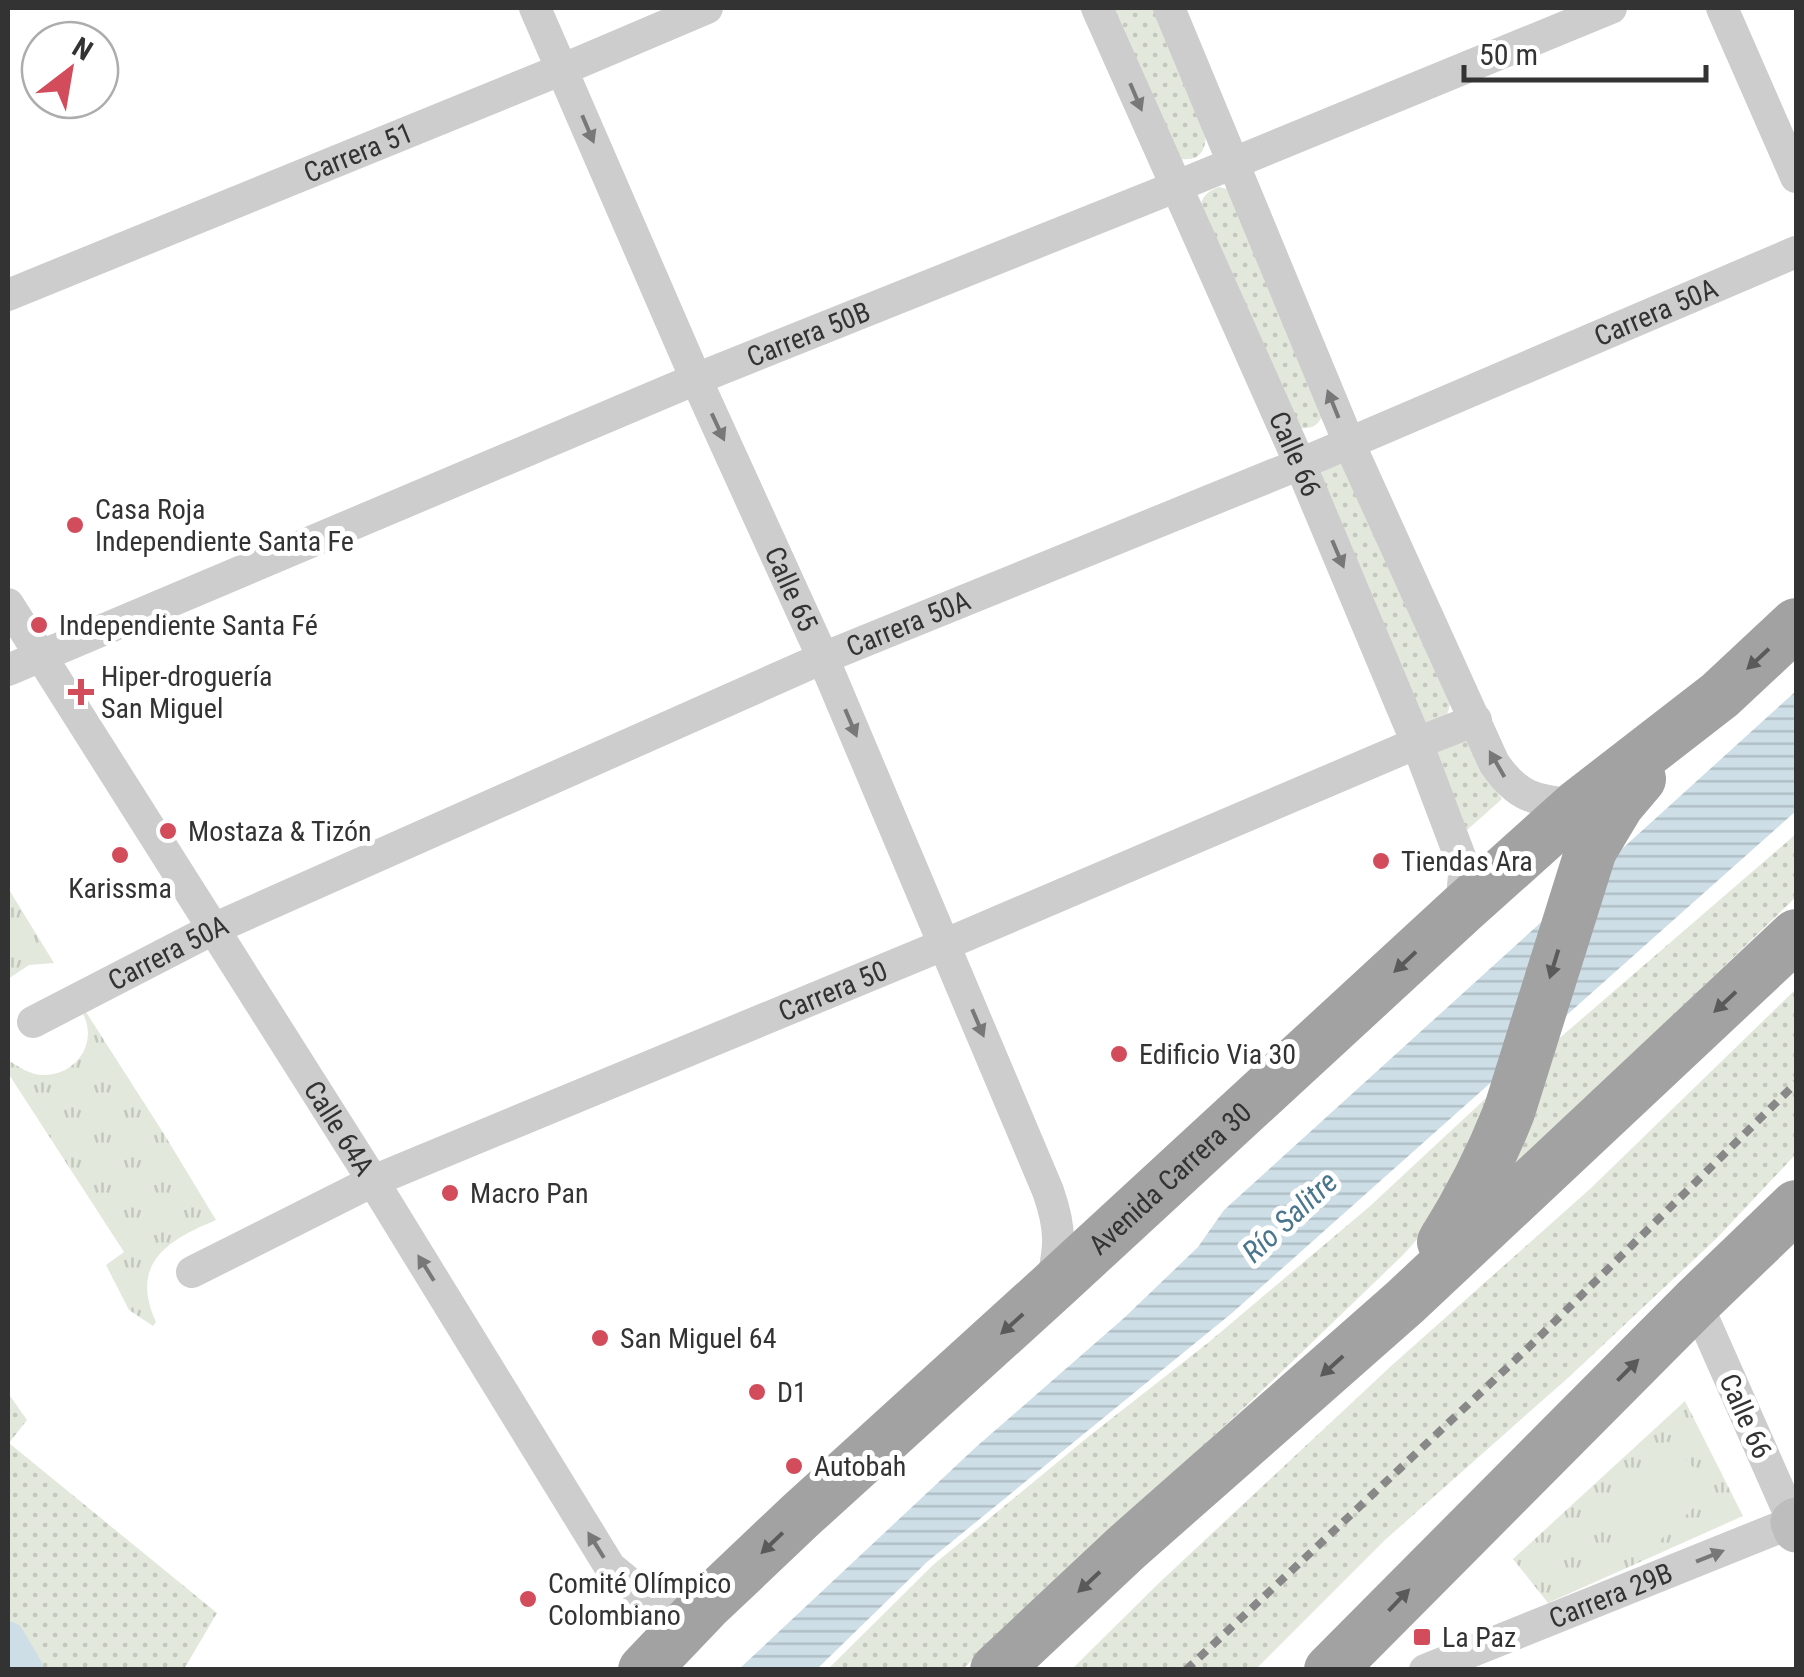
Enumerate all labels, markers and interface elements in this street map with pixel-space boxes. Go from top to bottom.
north arrow [20,20,120,120]
scale bar [1464,20,1706,82]
text: N [67,30,98,68]
text: 50 m [1479,37,1538,72]
one-way arrow [1128,82,1144,112]
one-way arrow [580,114,596,144]
street label: Carrera 51 [299,116,418,190]
street label: Carrera 50A [1589,271,1723,353]
street label: Carrera 50B [742,295,875,374]
one-way arrow [1325,389,1341,419]
street label: Calle 66 [1262,406,1328,502]
one-way arrow [710,412,726,442]
place label: Casa Roja Independiente Santa Fe [95,493,354,558]
marker: Casa Roja Independiente Santa Fe [64,514,86,536]
one-way arrow [1330,539,1346,569]
street label: Calle 65 [758,542,825,637]
street label: Carrera 50A [841,584,975,664]
place label: Independiente Santa Fé [59,609,318,642]
marker: Independiente Santa Fé [28,614,50,636]
one-way arrow [1746,647,1770,670]
place label: Hiper-droguería San Miguel [101,660,272,725]
marker: Hiper-droguería San Miguel [70,681,92,703]
one-way arrow [843,708,859,738]
one-way arrow [1488,750,1506,778]
place label: Mostaza & Tizón [188,815,372,848]
marker: Mostaza & Tizón [157,820,179,842]
marker: Karissma [109,844,131,866]
place label: Tiendas Ara [1401,845,1533,878]
marker: Tiendas Ara [1370,850,1392,872]
place label: Karissma [68,872,172,905]
street label: Carrera 50A [103,908,233,997]
one-way arrow [1546,949,1561,979]
one-way arrow [1394,950,1418,973]
street label: Carrera 50 [773,954,892,1028]
one-way arrow [1714,990,1738,1013]
one-way arrow [970,1008,986,1037]
place label: Edificio Via 30 [1139,1038,1296,1071]
marker: Edificio Via 30 [1108,1043,1130,1065]
street label: Calle 64A [297,1075,381,1182]
street label: Avenida Carrera 30 [1082,1096,1258,1262]
water label: Río Salitre [1235,1164,1344,1269]
place label: Macro Pan [470,1177,589,1210]
marker: Macro Pan [439,1182,461,1204]
one-way arrow [418,1254,435,1282]
one-way arrow [1000,1312,1024,1335]
place label: San Miguel 64 [620,1322,776,1355]
marker: San Miguel 64 [589,1327,611,1349]
one-way arrow [1320,1355,1345,1377]
one-way arrow [1616,1359,1640,1383]
street label: Calle 66 [1712,1369,1779,1464]
place label: D1 [777,1376,807,1409]
marker: D1 [746,1381,768,1403]
place label: Autobah [814,1450,906,1483]
marker: Autobah [783,1455,805,1477]
one-way arrow [588,1531,605,1559]
one-way arrow [760,1531,784,1554]
one-way arrow [1695,1547,1725,1563]
street label: Carrera 29B [1544,1556,1677,1635]
place label: Comité Olímpico Colombiano [548,1567,731,1632]
one-way arrow [1077,1570,1101,1593]
marker: Comité Olímpico Colombiano [517,1588,539,1610]
one-way arrow [1386,1589,1410,1613]
place label: La Paz [1442,1621,1516,1654]
marker: La Paz [1411,1626,1433,1648]

